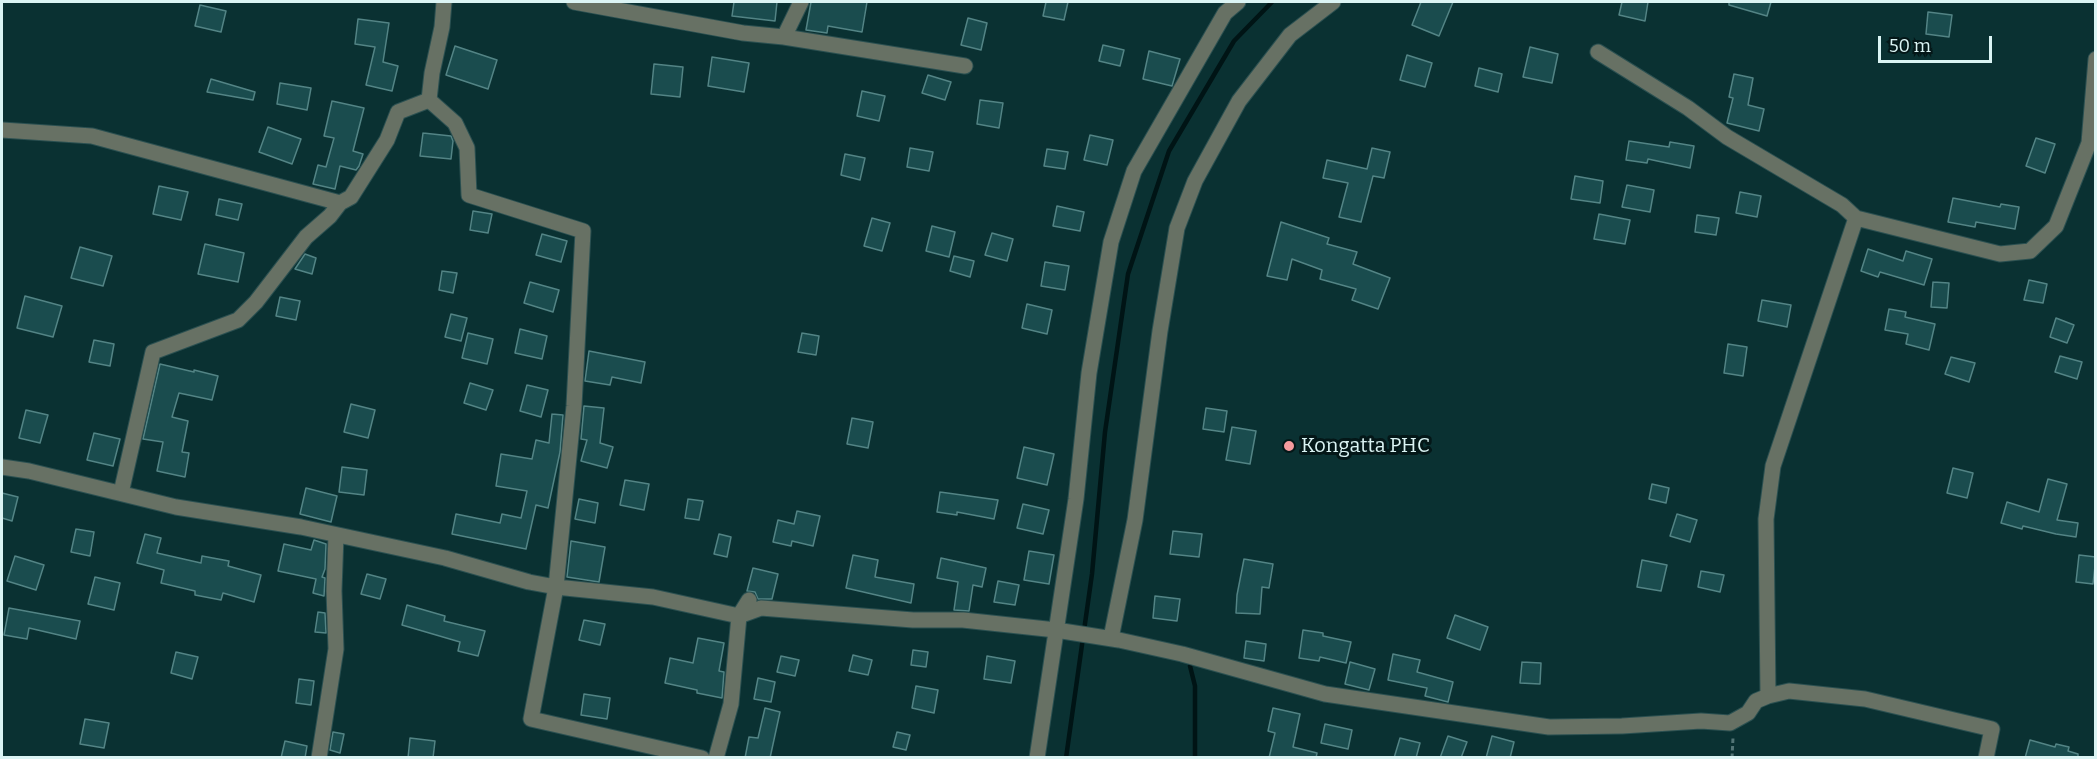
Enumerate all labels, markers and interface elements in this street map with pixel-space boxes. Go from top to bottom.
scale bar [1881,24,1995,62]
text: 50 m [1889,35,1931,57]
place label: Kongatta PHC [1301,434,1430,458]
marker: Kongatta PHC [1282,439,1296,453]

